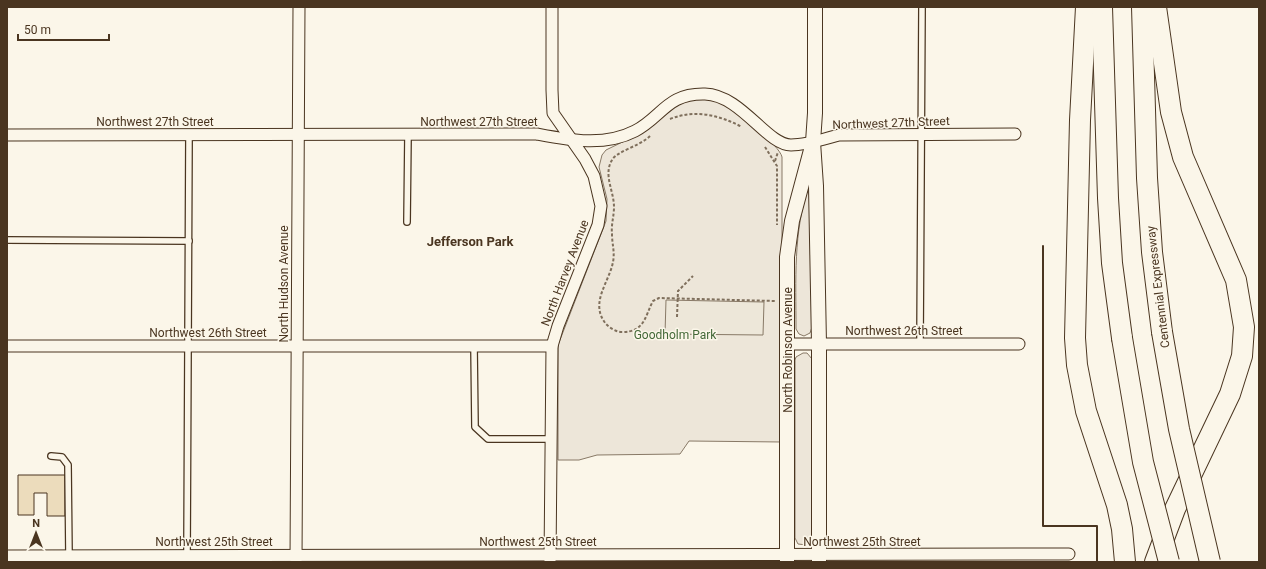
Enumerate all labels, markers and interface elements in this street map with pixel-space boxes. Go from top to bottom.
scale bar [18,16,109,42]
text: 50 m [24,23,51,37]
street label: Northwest 27th Street [832,114,950,132]
street label: Northwest 27th Street [96,115,214,129]
street label: Northwest 27th Street [420,115,538,129]
street label: North Harvey Avenue [538,218,592,328]
street label: North Hudson Avenue [277,225,291,343]
street label: Centennial Expressway [1144,225,1172,349]
district label: Jefferson Park [427,234,514,249]
street label: North Robinson Avenue [781,287,795,413]
street label: Northwest 26th Street [845,324,963,338]
street label: Northwest 26th Street [149,326,267,340]
park label: Goodholm Park [634,328,717,342]
north arrow [16,513,56,553]
text: N [32,517,40,530]
street label: Northwest 25th Street [155,535,273,549]
street label: Northwest 25th Street [479,535,597,549]
street label: Northwest 25th Street [803,535,921,549]

